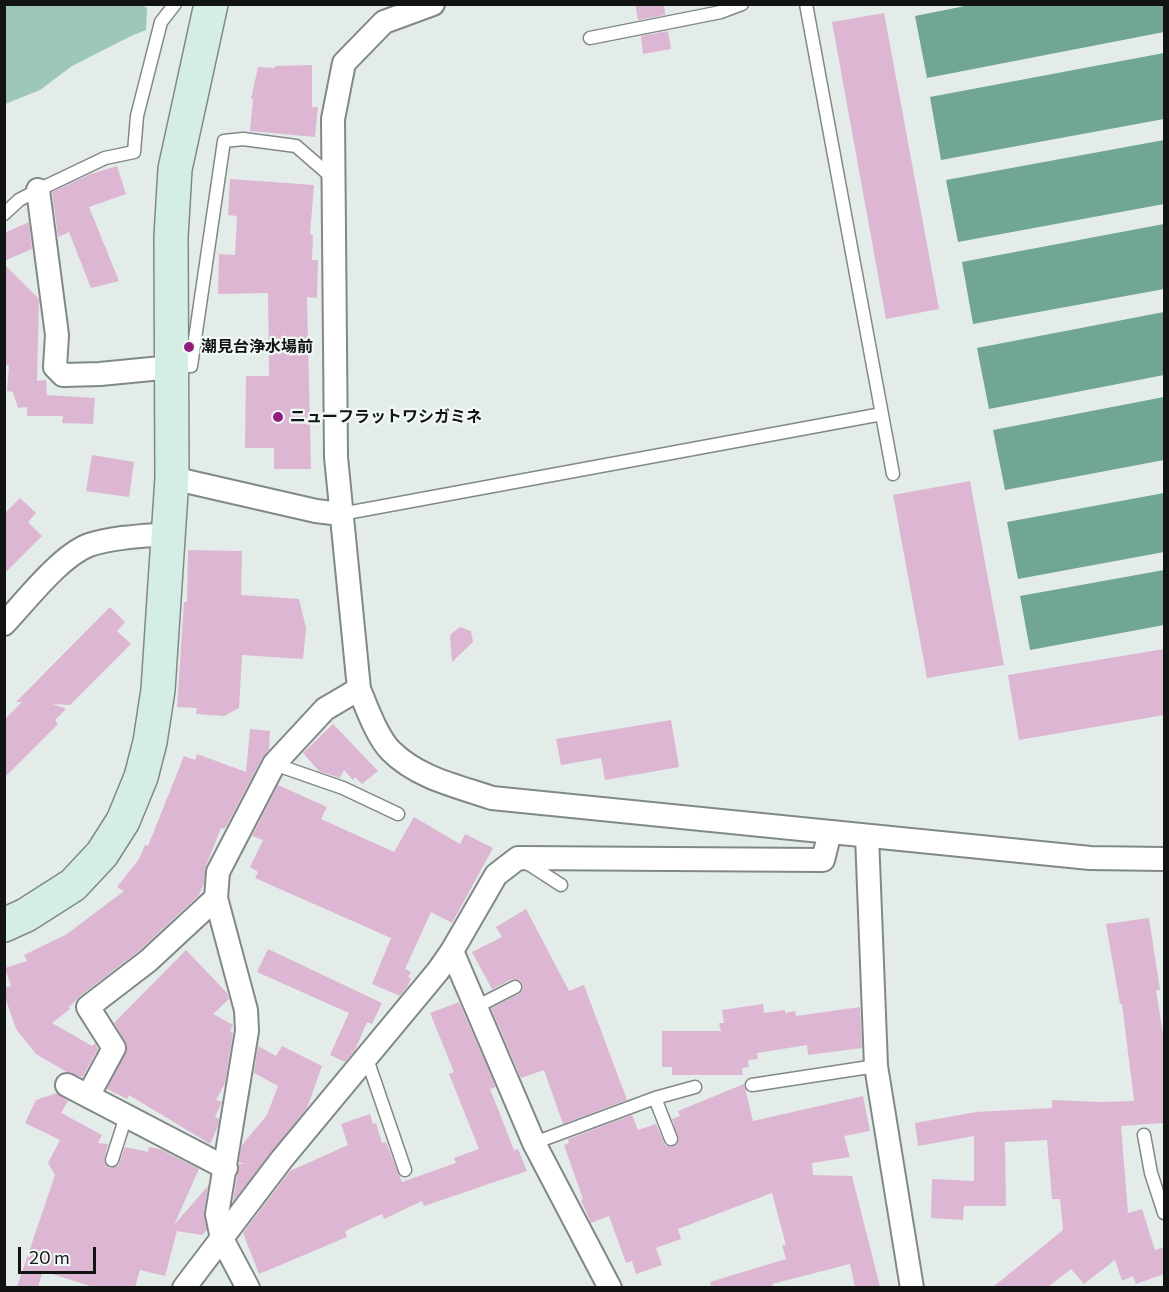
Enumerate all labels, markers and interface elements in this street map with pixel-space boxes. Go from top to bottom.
place label: 潮見台浄水場前 [201,337,313,357]
marker: 潮見台浄水場前 [182,340,196,354]
place label: ニューフラットワシガミネ [290,407,482,427]
marker: ニューフラットワシガミネ [271,410,285,424]
scale bar [21,1235,99,1273]
text: 20 m [29,1246,70,1268]

